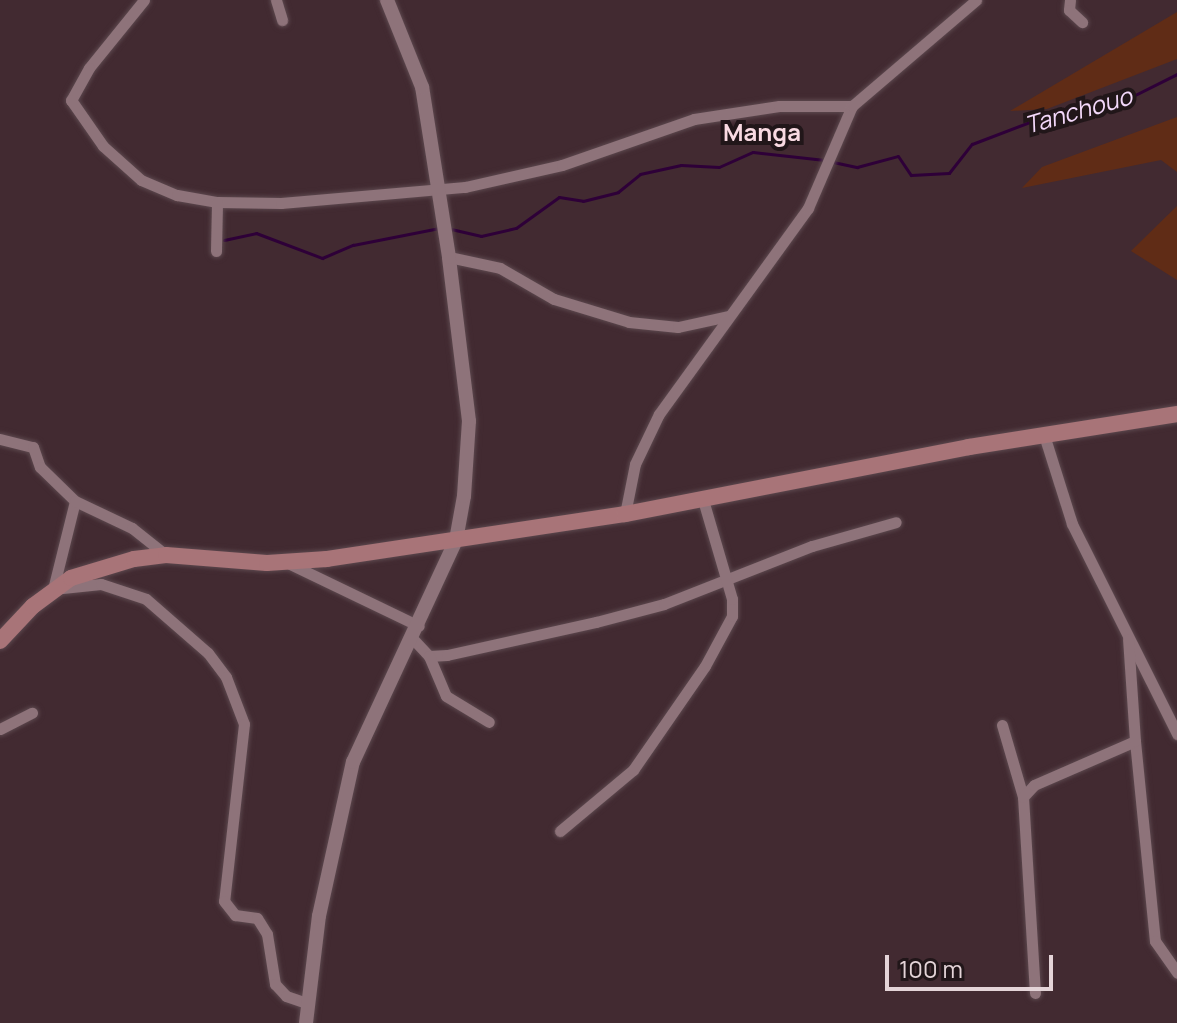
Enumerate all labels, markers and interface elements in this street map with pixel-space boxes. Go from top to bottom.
water label: Tanchouo [1021,81,1135,139]
district label: Manga [723,118,801,146]
scale bar [889,939,1057,989]
text: 100 m [899,952,963,985]

